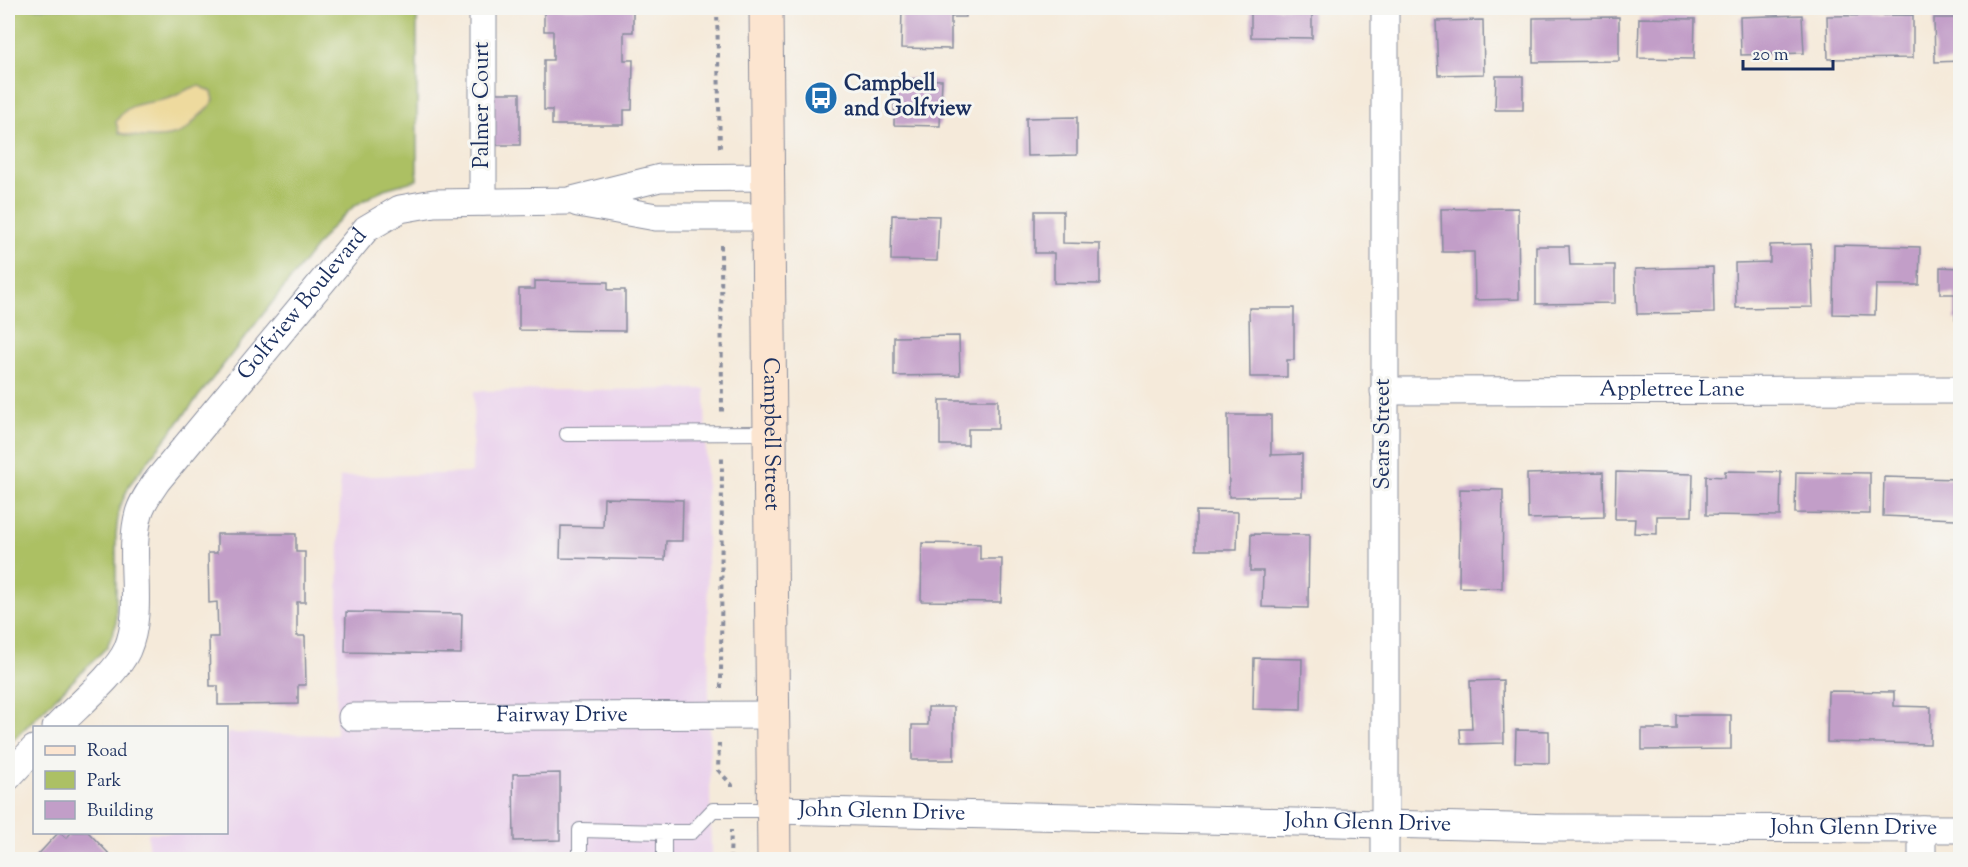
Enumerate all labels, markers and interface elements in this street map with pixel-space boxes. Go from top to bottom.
scale bar [1743,33,1833,71]
street label: Palmer Court [467,41,499,169]
text: 20 m [1752,43,1789,69]
place label: Campbell and Golfview [844,69,972,126]
bus stop icon: Campbell and Golfview [803,80,839,116]
street label: Golfview Boulevard [230,222,376,388]
street label: Campbell Street [753,357,787,511]
street label: Appletree Lane [1599,374,1745,407]
street label: Sears Street [1368,378,1400,490]
street label: Fairway Drive [496,700,628,732]
legend [33,726,228,834]
text: Road [87,739,127,765]
text: Park [87,769,122,795]
street label: John Glenn Drive [797,795,966,830]
text: Building [87,799,153,825]
street label: John Glenn Drive [1283,806,1452,842]
street label: John Glenn Drive [1769,813,1937,845]

